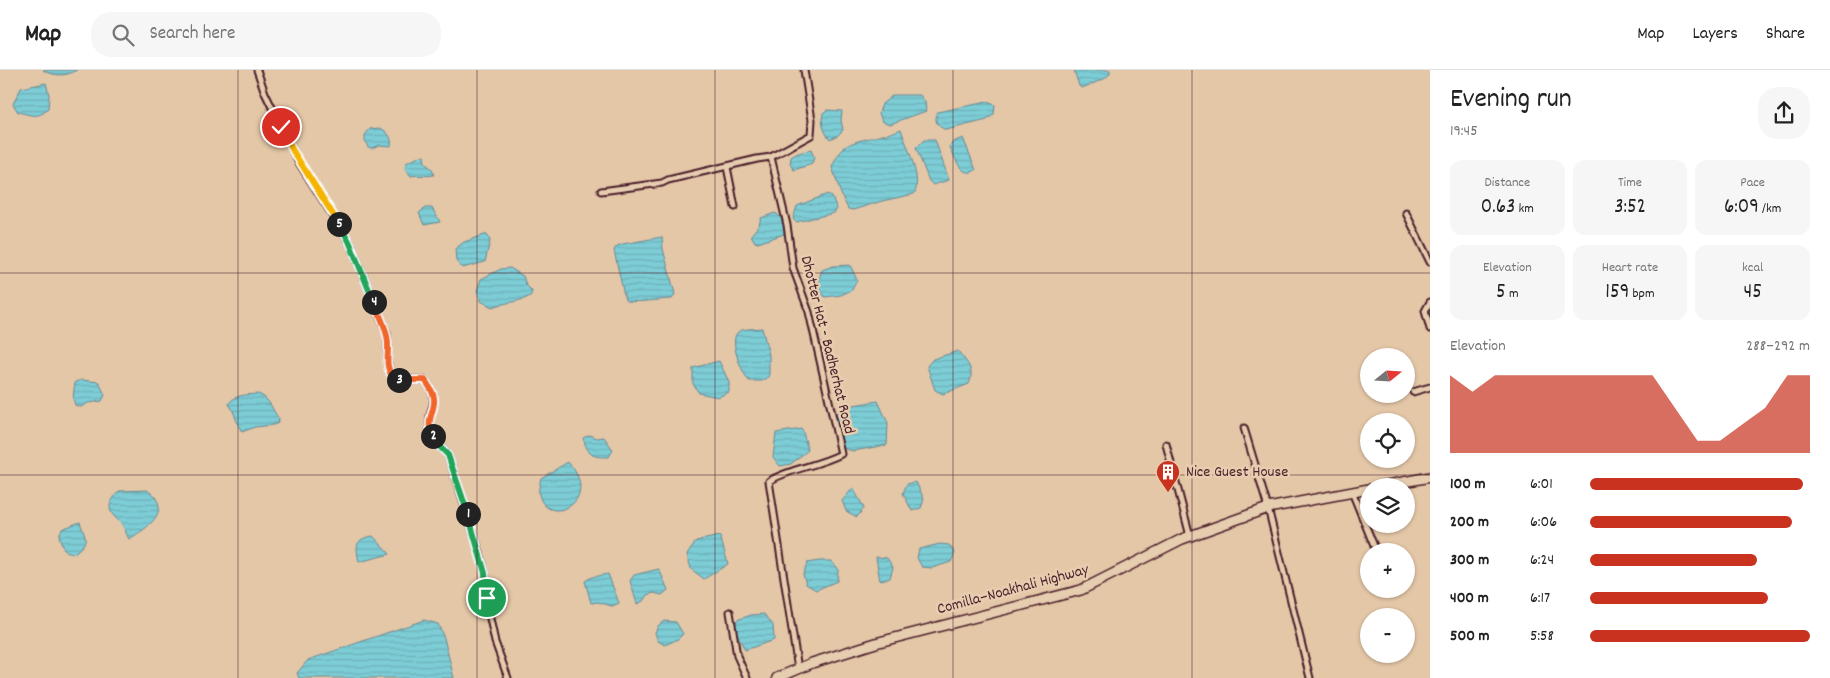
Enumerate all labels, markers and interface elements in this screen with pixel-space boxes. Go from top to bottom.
search box [91,12,441,57]
text: Map [25,18,61,52]
icon: search [109,21,137,49]
text: Search here [149,21,235,48]
text: Map [1637,22,1664,47]
text: Layers [1692,22,1738,47]
text: Share [1766,22,1805,47]
text: Evening run [1450,81,1572,121]
button: share [1758,87,1810,139]
pin [260,106,302,148]
icon: check [267,113,295,141]
text: 19:45 [1450,120,1478,143]
text: Distance [1484,173,1530,193]
text: Time [1618,173,1642,193]
text: Pace [1740,173,1765,193]
text: 0.63 [1481,193,1515,223]
text: 3:52 [1614,193,1646,223]
text: 6:09 [1724,193,1759,223]
text: km [1515,199,1534,219]
text: /km [1759,199,1781,219]
pin: 5 [326,212,352,236]
text: 5 [336,214,343,234]
street label: Dhotter Hat - Badherhat Road [794,254,860,436]
text: Elevation [1483,258,1532,278]
text: Heart rate [1602,258,1658,278]
text: kcal [1742,258,1763,278]
text: 5 [1496,278,1506,308]
text: 159 [1605,278,1629,308]
text: 45 [1743,278,1762,308]
text: m [1506,284,1519,304]
text: bpm [1629,284,1655,304]
pin: 4 [362,290,386,314]
text: 4 [372,292,377,312]
text: Elevation [1450,335,1506,358]
text: 288–292 m [1746,335,1810,358]
north arrow [1360,348,1415,402]
map controls [1360,348,1415,663]
pin: 3 [386,368,412,392]
text: 3 [396,370,403,390]
button: locate [1360,413,1415,468]
pin: 2 [420,424,446,448]
text: 2 [430,426,437,446]
building icon: Nice Guest House [1155,459,1181,493]
place label: Nice Guest House [1186,461,1288,484]
text: 100 m [1450,473,1486,496]
text: 6:01 [1530,473,1553,496]
button: layers [1360,478,1415,533]
pin: 1 [456,502,480,526]
text: 1 [467,504,470,524]
text: 200 m [1450,511,1489,534]
text: 6:06 [1530,511,1557,534]
button: + [1360,543,1415,598]
text: 300 m [1450,549,1489,572]
text: 6:24 [1530,549,1554,572]
street label: Comilla–Noakhali Highway [935,559,1092,621]
pin [466,577,508,619]
icon: arrive [473,584,501,612]
text: 400 m [1450,587,1489,610]
text: 6:17 [1530,587,1550,610]
button: − [1360,608,1415,663]
text: 500 m [1450,625,1490,648]
text: 5:58 [1530,625,1554,648]

